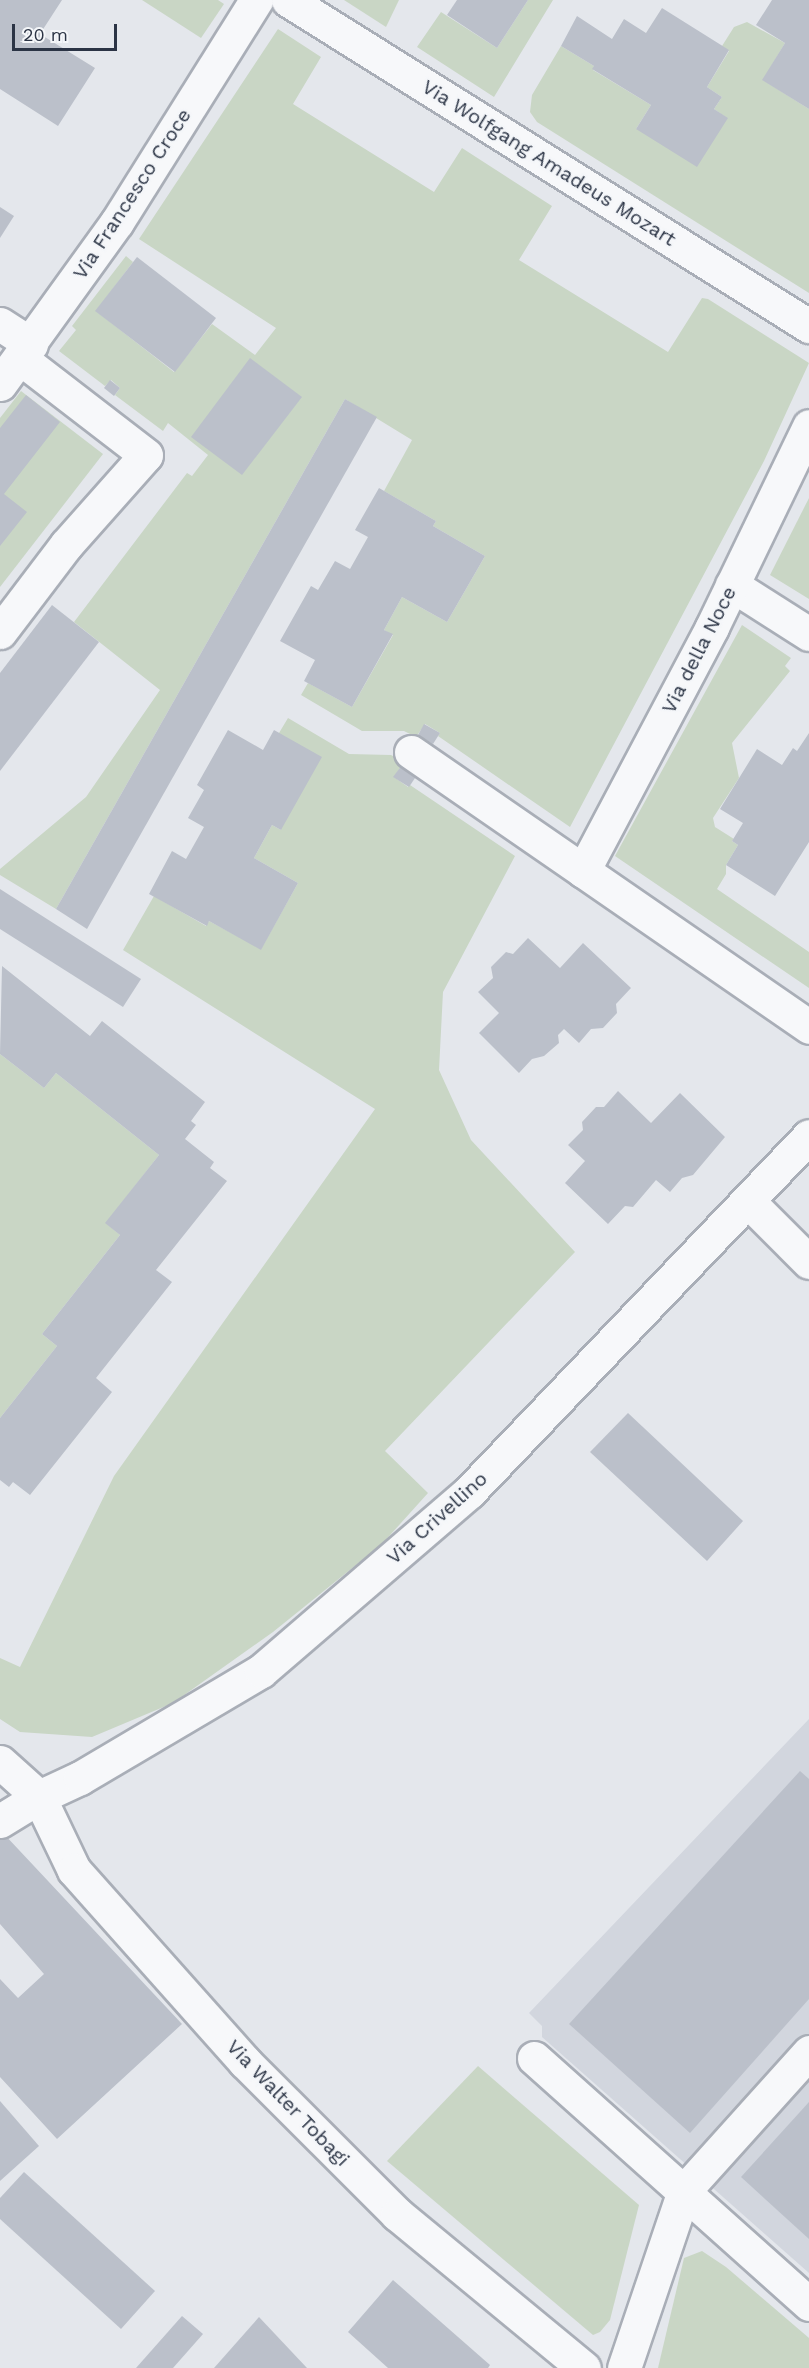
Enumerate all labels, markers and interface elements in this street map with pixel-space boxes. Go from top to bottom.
scale bar [15,12,120,50]
text: 20 m [23,24,68,45]
street label: Via Wolfgang Amadeus Mozart [417,74,681,252]
street label: Via Francesco Croce [68,104,196,284]
street label: Via della Noce [656,582,742,718]
street label: Via Crivellino [382,1466,492,1570]
street label: Via Walter Tobagi [221,2034,355,2172]

